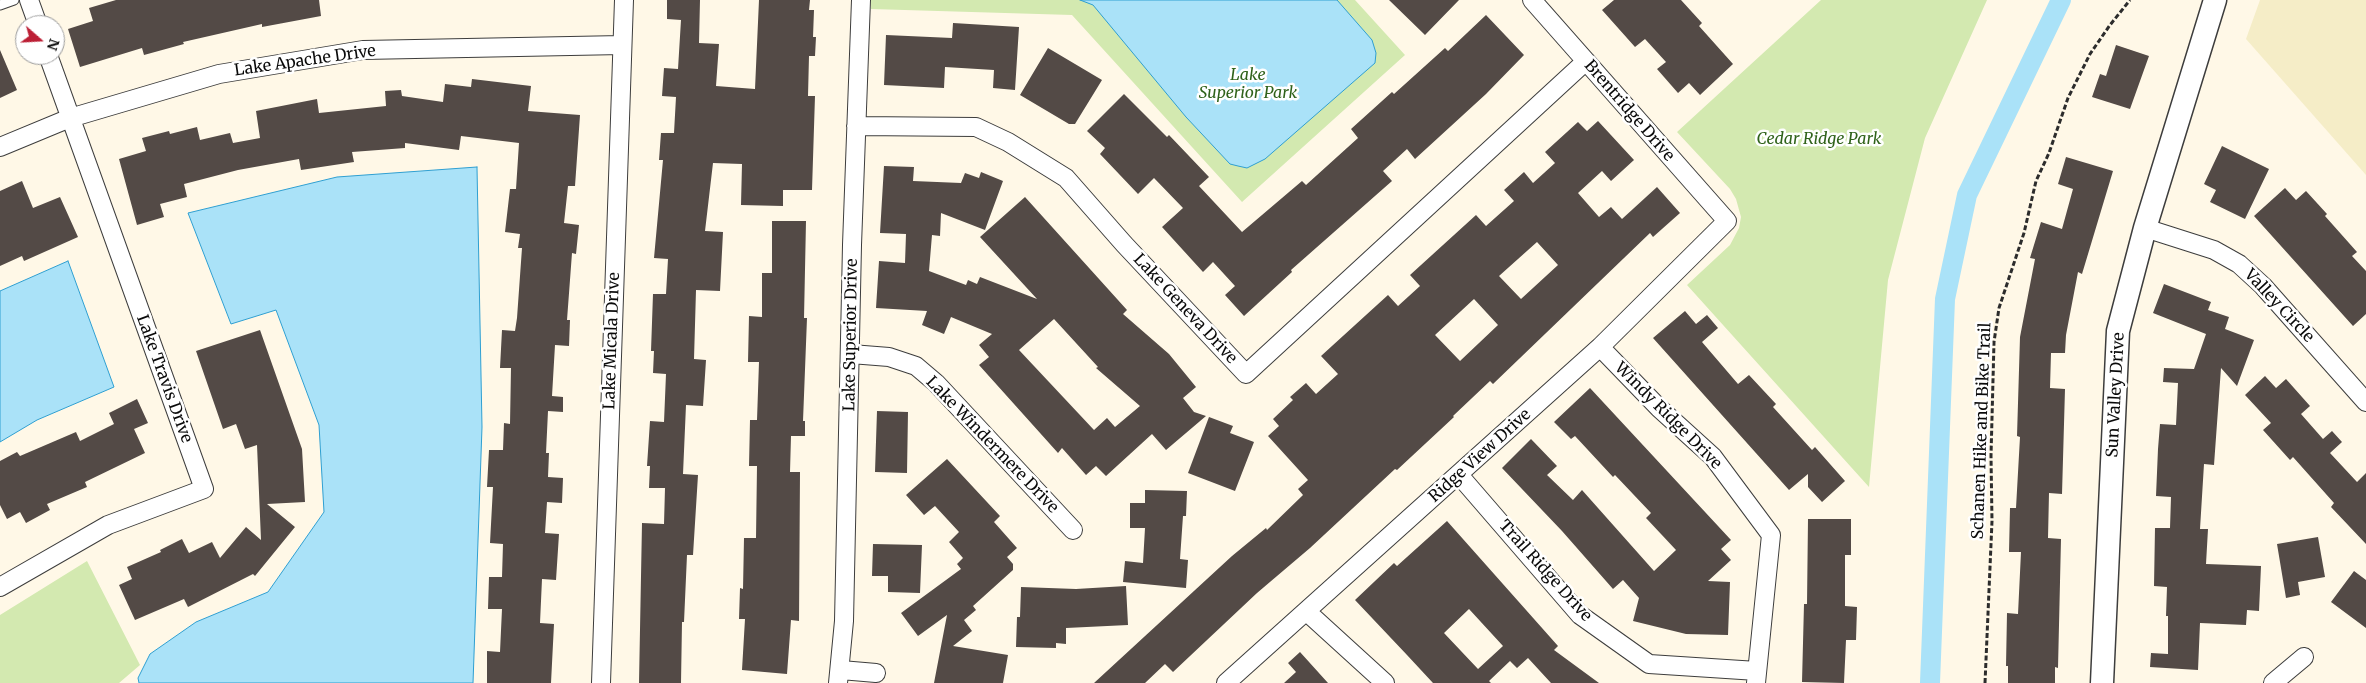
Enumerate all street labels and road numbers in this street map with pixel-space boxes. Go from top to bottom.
street label: Lake Apache Drive [233,42,377,80]
street label: Brentridge Drive [1580,57,1678,165]
street label: Lake Geneva Drive [1129,250,1241,368]
street label: Lake Superior Drive [840,258,862,412]
street label: Valley Circle [2240,265,2318,347]
street label: Lake Micala Drive [600,272,624,410]
street label: Lake Travis Drive [132,312,196,446]
street label: Schanen Hike and Bike Trail [1969,322,1995,540]
street label: Sun Valley Drive [2103,332,2129,458]
street label: Windy Ridge Drive [1611,359,1725,473]
street label: Lake Windermere Drive [922,373,1062,517]
street label: Ridge View Drive [1425,405,1535,507]
street label: Trail Ridge Drive [1494,516,1596,626]

